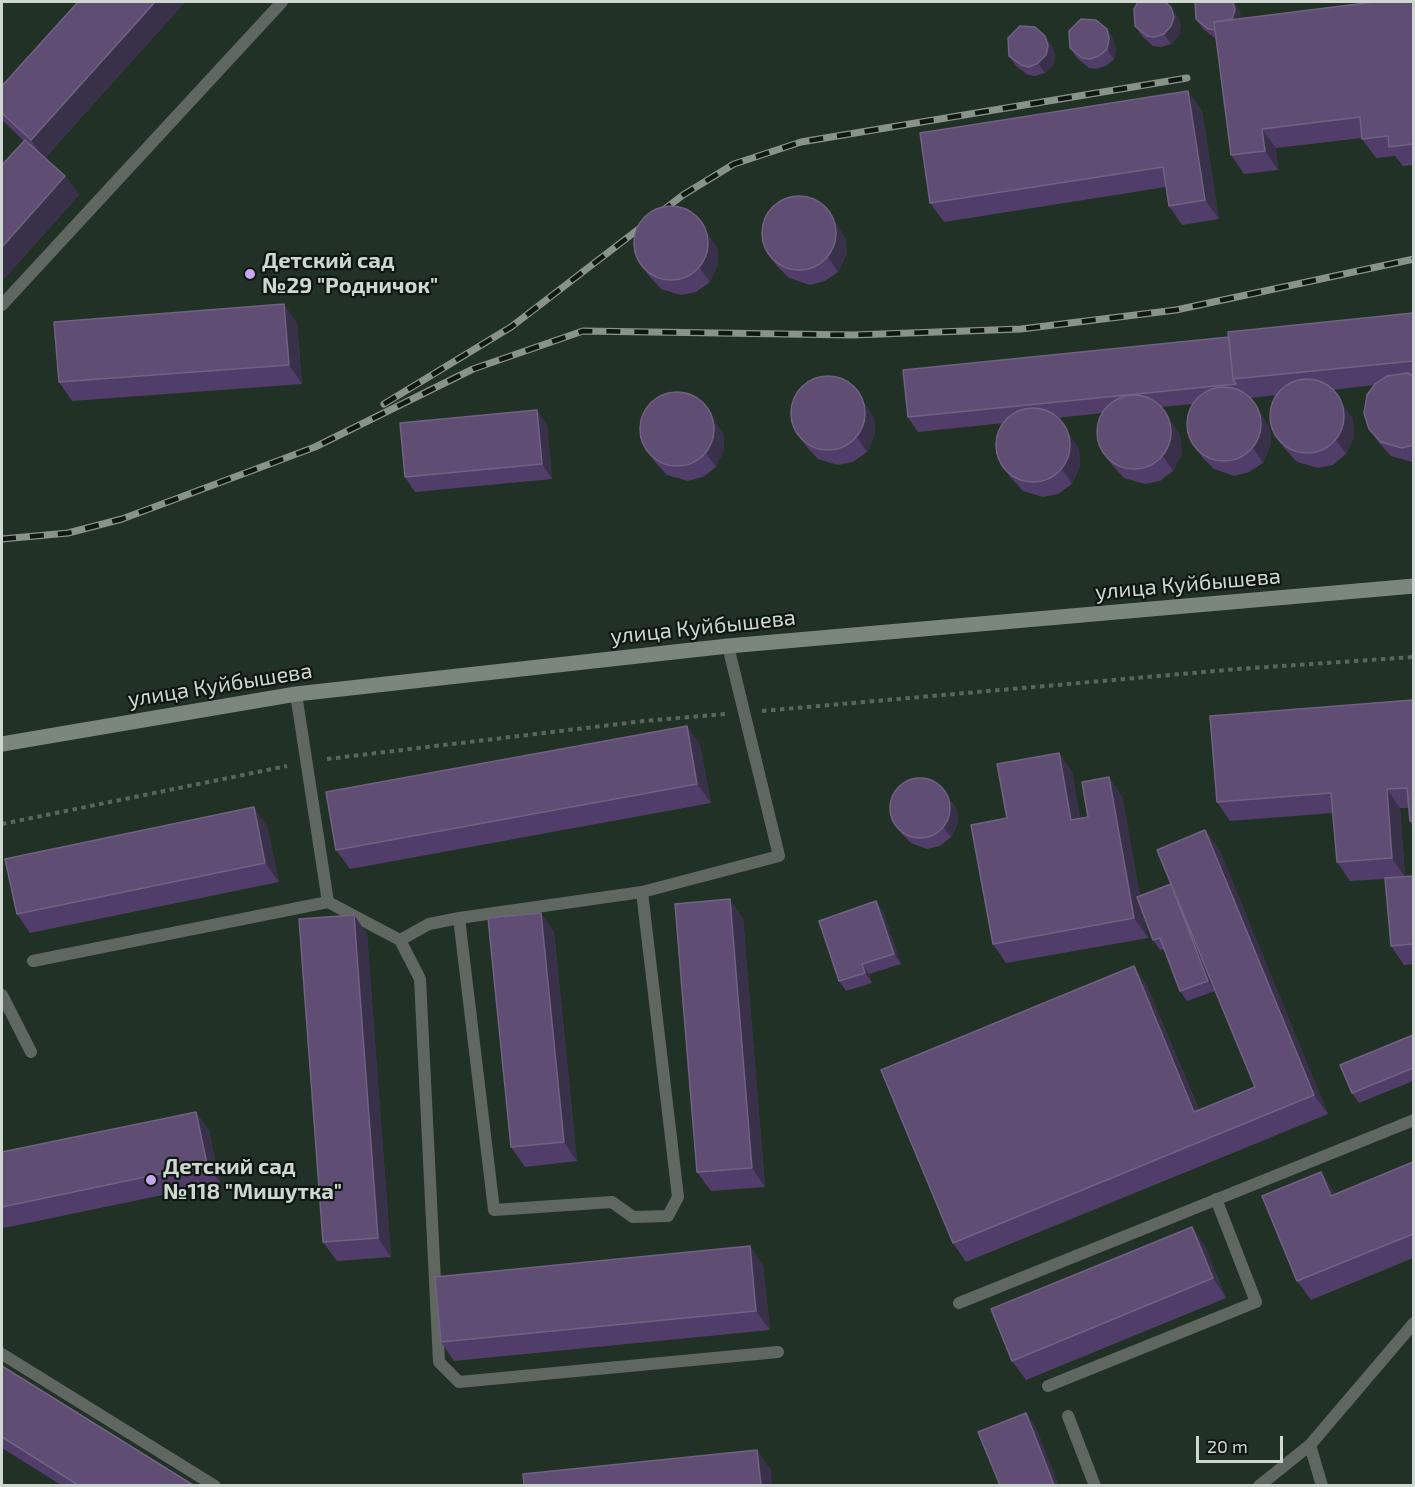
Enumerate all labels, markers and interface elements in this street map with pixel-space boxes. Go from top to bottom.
place label: Детский сад №29 "Родничок" [262,248,438,300]
marker: Детский сад №29 "Родничок" [243,267,257,281]
street label: улица Куйбышева [1094,563,1282,605]
street label: улица Куйбышева [609,604,797,650]
street label: улица Куйбышева [126,657,314,713]
place label: Детский сад №118 "Мишутка" [163,1154,342,1206]
marker: Детский сад №118 "Мишутка" [144,1173,158,1187]
scale bar [1199,1424,1286,1462]
text: 20 m [1207,1435,1248,1457]

